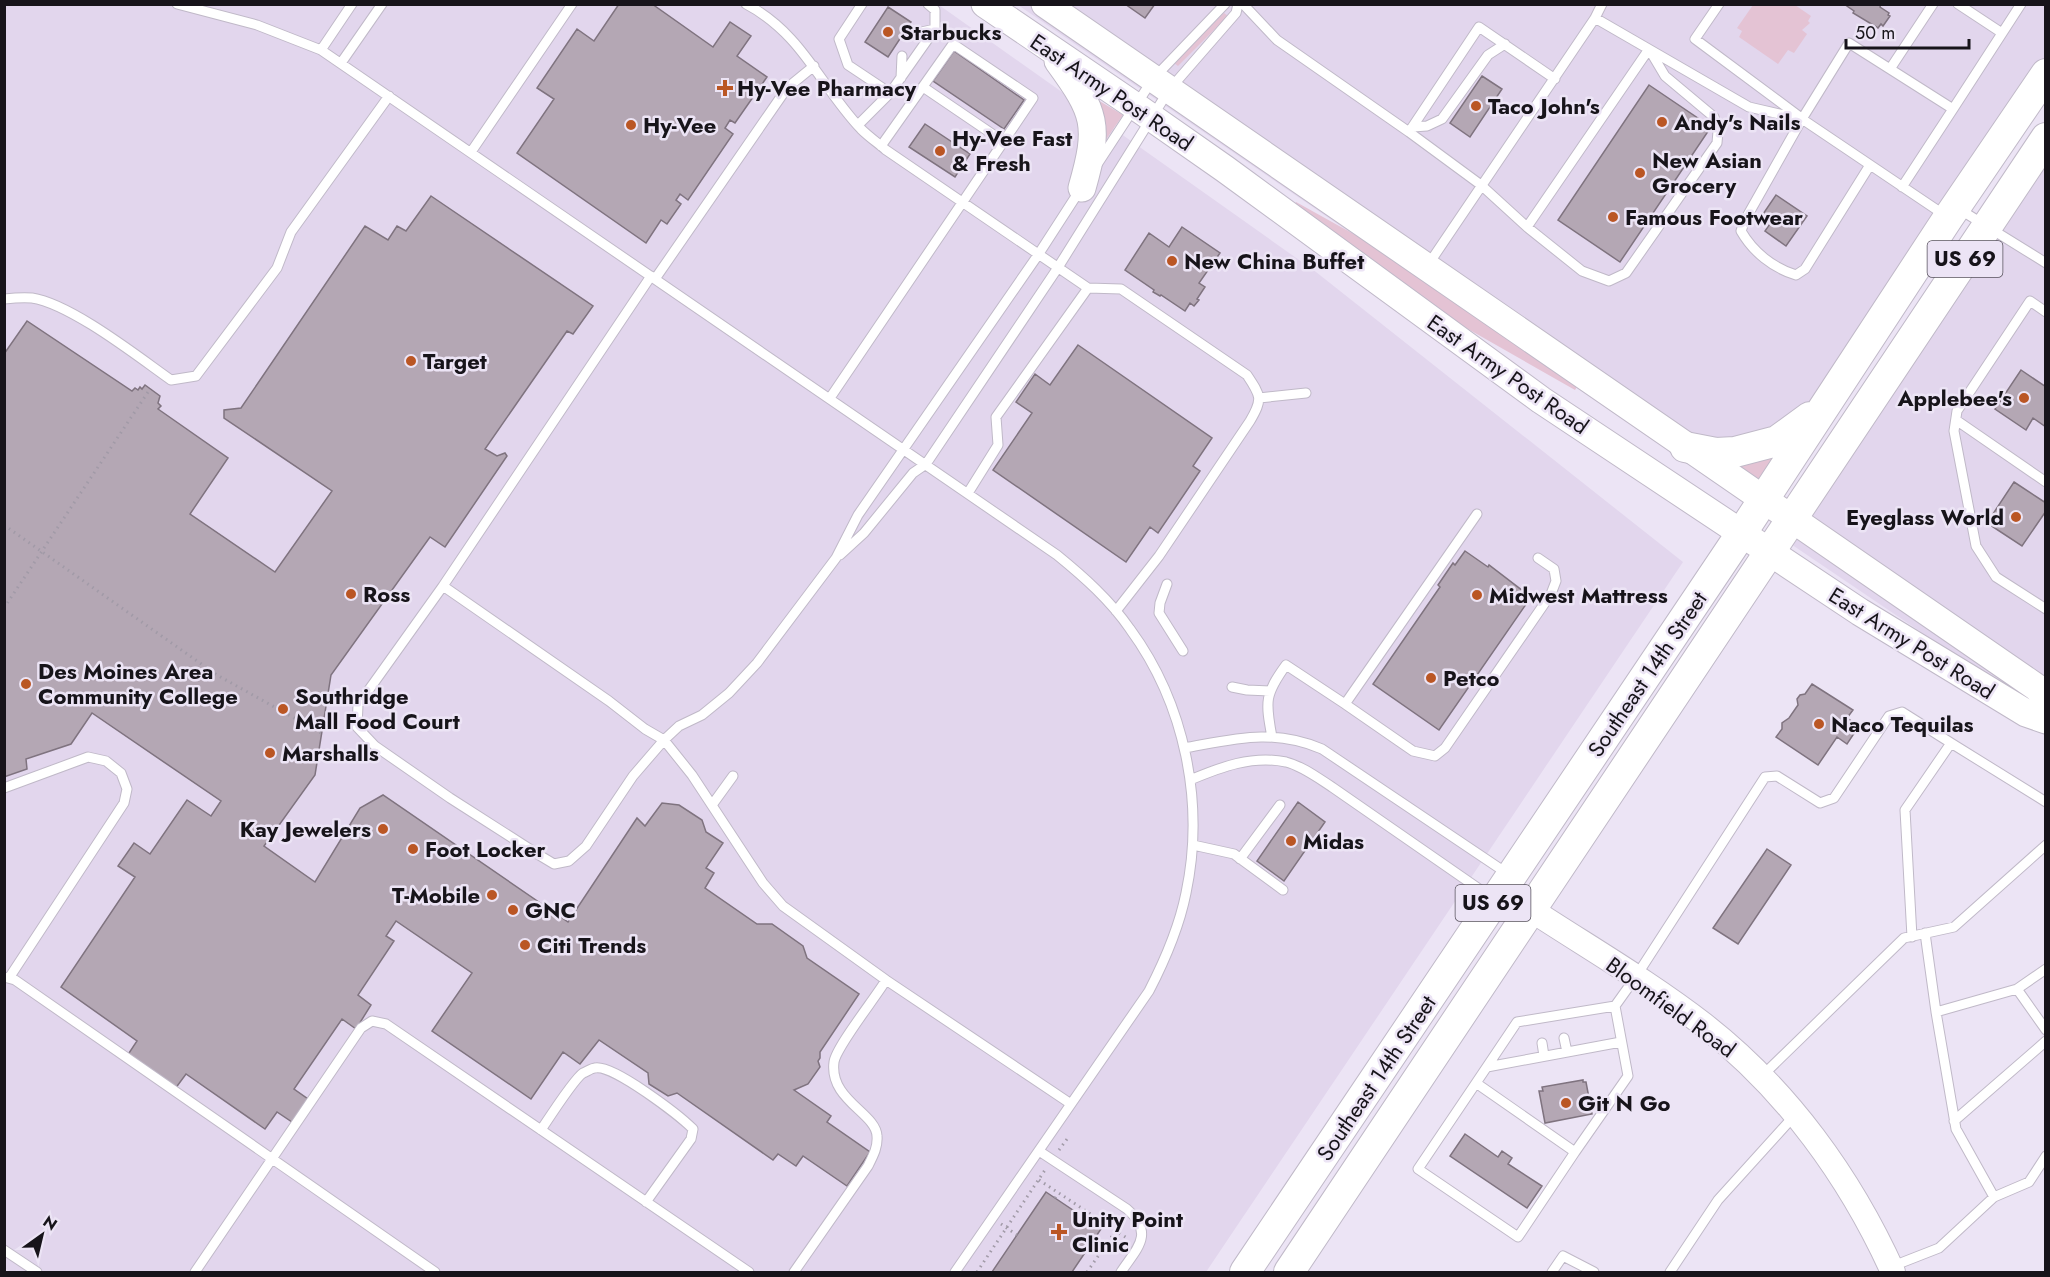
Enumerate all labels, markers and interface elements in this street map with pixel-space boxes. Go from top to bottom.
scale bar [1846,12,1969,50]
place label: Starbucks [900,16,1001,48]
text: 50 m [1855,20,1895,46]
marker: Starbucks [881,25,895,39]
street label: East Army Post Road [1024,25,1200,159]
place label: Hy-Vee Pharmacy [737,72,917,104]
marker: Hy-Vee Pharmacy [718,81,732,95]
place label: Taco John's [1488,90,1600,122]
marker: Taco John's [1469,99,1483,113]
place label: Andy's Nails [1673,106,1800,138]
place label: Hy-Vee [643,109,716,141]
marker: Andy's Nails [1655,115,1669,129]
marker: Hy-Vee [624,118,638,132]
place label: Hy-Vee Fast & Fresh [952,122,1072,179]
marker: Hy-Vee Fast & Fresh [933,144,947,158]
place label: New Asian Grocery [1652,144,1762,201]
marker: New Asian Grocery [1633,166,1647,180]
place label: Famous Footwear [1625,201,1803,233]
marker: Famous Footwear [1606,210,1620,224]
road number: US 69 [1928,241,2002,277]
place label: New China Buffet [1184,245,1364,277]
marker: New China Buffet [1165,254,1179,268]
street label: East Army Post Road [1421,306,1595,442]
place label: Target [423,345,487,377]
marker: Target [404,354,418,368]
place label: Applebee's [1896,382,2012,414]
marker: Applebee's [2017,391,2031,405]
place label: Eyeglass World [1846,501,2004,533]
marker: Eyeglass World [2009,510,2023,524]
place label: Ross [363,578,410,610]
place label: Midwest Mattress [1489,579,1668,611]
street label: East Army Post Road [1823,579,2001,707]
street label: Southeast 14th Street [1580,584,1715,763]
marker: Ross [344,587,358,601]
marker: Midwest Mattress [1470,588,1484,602]
place label: Des Moines Area Community College [38,655,238,712]
place label: Petco [1443,662,1500,694]
marker: Petco [1424,671,1438,685]
marker: Des Moines Area Community College [19,677,33,691]
place label: Southridge Mall Food Court [295,680,460,737]
marker: Southridge Mall Food Court [276,702,290,716]
place label: Naco Tequilas [1831,708,1974,740]
marker: Naco Tequilas [1812,717,1826,731]
place label: Marshalls [282,737,379,769]
marker: Marshalls [263,746,277,760]
place label: Kay Jewelers [240,813,371,845]
marker: Kay Jewelers [376,822,390,836]
place label: Midas [1303,825,1364,857]
place label: Foot Locker [425,833,546,865]
marker: Midas [1284,834,1298,848]
marker: Foot Locker [406,842,420,856]
place label: T-Mobile [392,879,480,911]
road number: US 69 [1456,885,1530,921]
marker: T-Mobile [485,888,499,902]
place label: GNC [525,894,576,926]
marker: GNC [506,903,520,917]
place label: Citi Trends [537,929,646,961]
marker: Citi Trends [518,938,532,952]
street label: Bloomfield Road [1599,949,1743,1065]
street label: Southeast 14th Street [1309,988,1444,1167]
place label: Git N Go [1578,1087,1671,1119]
marker: Git N Go [1559,1096,1573,1110]
place label: Unity Point Clinic [1072,1203,1183,1260]
north arrow [12,1205,72,1265]
text: N [38,1210,62,1236]
marker: Unity Point Clinic [1050,1223,1068,1241]

